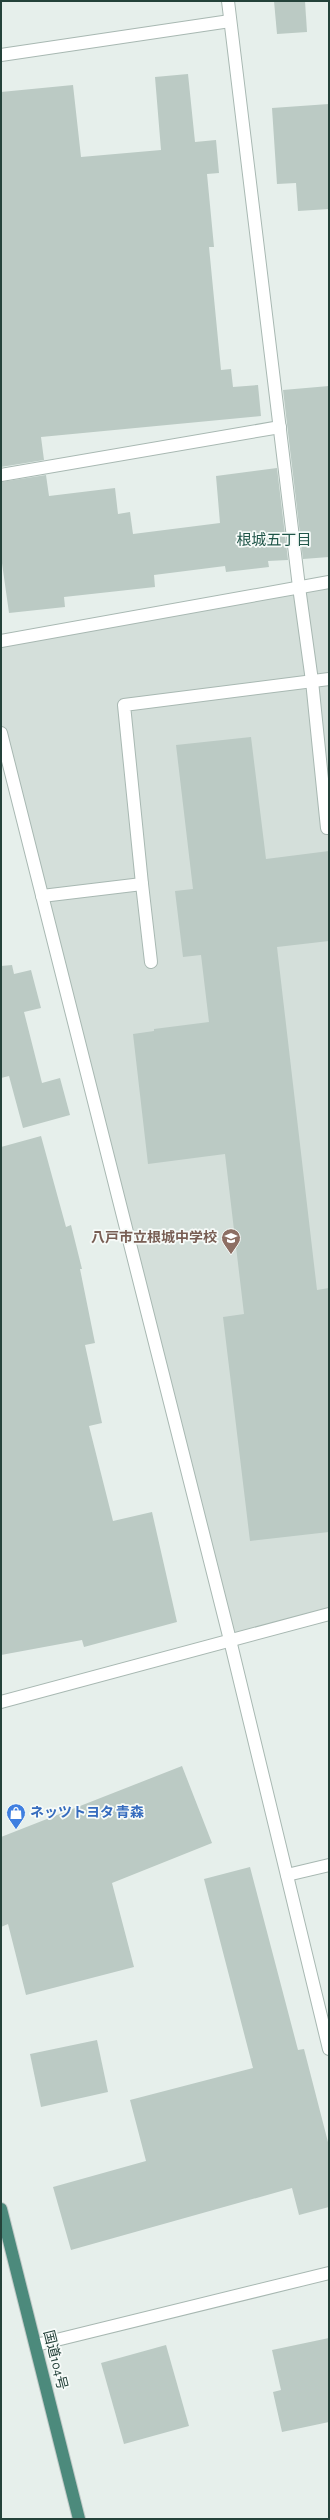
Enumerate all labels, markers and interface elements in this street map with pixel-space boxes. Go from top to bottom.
district label: 根城五丁目 [236,532,312,548]
school or university icon: 八戸市立根城中学校 [220,1227,242,1255]
place label: 八戸市立根城中学校 [91,1229,217,1245]
shop icon: ネッツトヨタ 青森 [5,1802,27,1830]
place label: ネッツトヨタ 青森 [30,1805,144,1820]
street label: 国道104号 [41,2328,70,2391]

